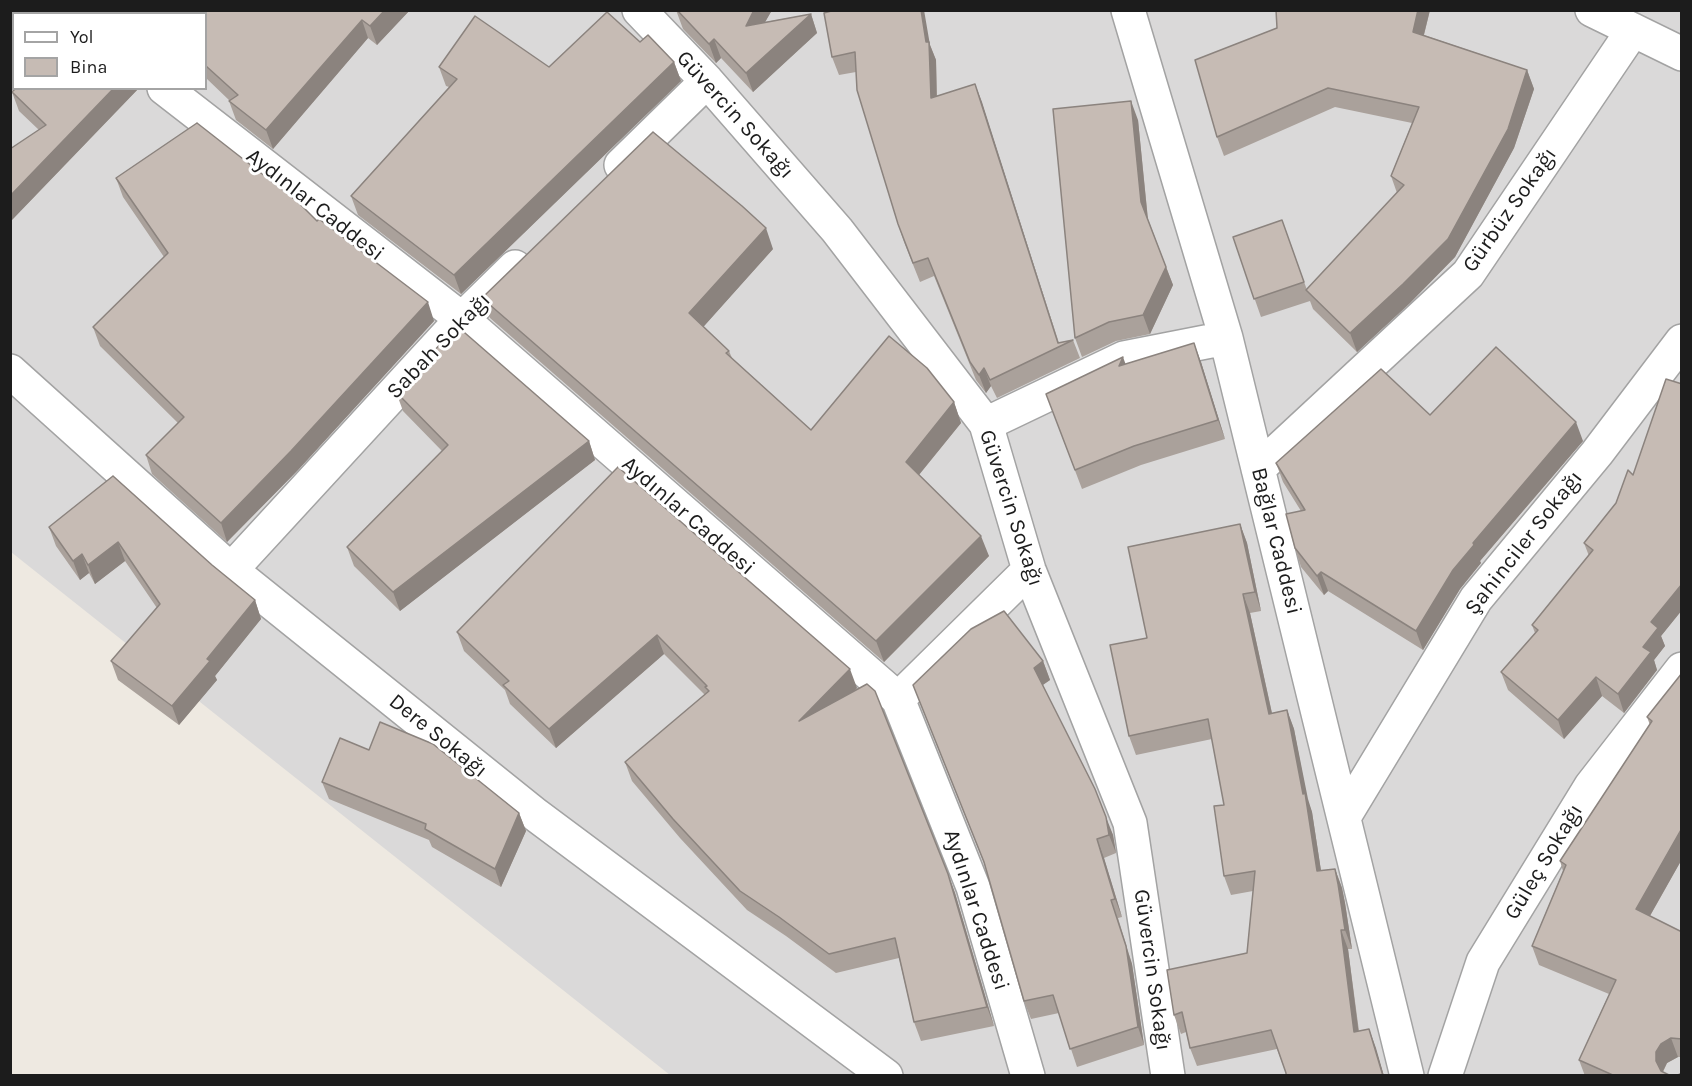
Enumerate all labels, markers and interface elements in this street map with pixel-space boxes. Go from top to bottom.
legend [12,12,207,90]
text: Yol [70,26,94,48]
street label: Güvercin Sokağı [671,46,799,184]
text: Bina [70,56,107,78]
street label: Aydınlar Caddesi [241,143,389,267]
street label: Gürbüz Sokağı [1457,143,1563,277]
street label: Sabah Sokağı [382,287,496,405]
street label: Güvercin Sokağı [973,426,1049,590]
street label: Aydınlar Caddesi [616,451,760,581]
street label: Bağlar Caddesi [1245,465,1307,617]
street label: Şahinciler Sokağı [1459,466,1589,620]
street label: Dere Sokağı [383,688,493,784]
street label: Güleç Sokağı [1499,799,1589,925]
street label: Aydınlar Caddesi [938,826,1014,994]
street label: Güvercin Sokağı [1128,887,1176,1053]

